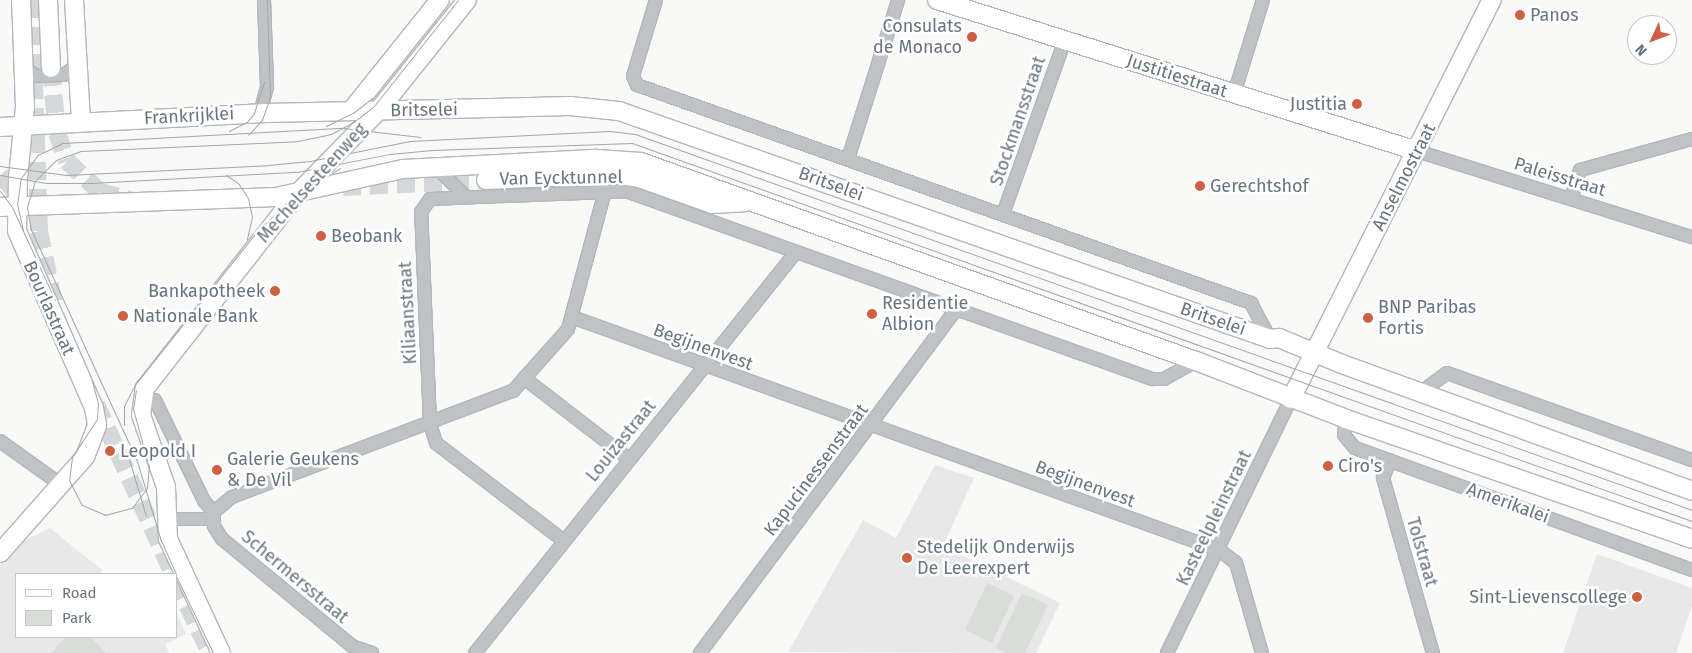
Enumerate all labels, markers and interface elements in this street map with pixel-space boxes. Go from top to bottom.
place label: Panos [1530,4,1579,26]
marker: Panos [1514,9,1526,21]
north arrow [1627,15,1677,65]
place label: Consulats de Monaco [873,16,962,58]
marker: Consulats de Monaco [966,31,978,43]
text: N [1632,41,1651,59]
street label: Justitiestraat [1124,50,1230,102]
street label: Stockmansstraat [986,53,1050,189]
place label: Justitia [1290,93,1347,115]
marker: Justitia [1351,98,1363,110]
street label: Britselei [390,99,458,121]
street label: Frankrijklei [143,103,235,129]
street label: Mechelsesteenweg [253,119,371,247]
street label: Anselmostraat [1368,120,1440,234]
street label: Paleisstraat [1512,153,1608,201]
street label: Britselei [795,162,867,206]
street label: Van Eycktunnel [499,166,623,190]
place label: Gerechtshof [1210,175,1309,197]
marker: Gerechtshof [1194,180,1206,192]
place label: Beobank [331,225,402,247]
marker: Beobank [315,230,327,242]
street label: Bourlastraat [19,258,79,358]
street label: Kiliaanstraat [395,261,421,365]
place label: Bankapotheek [148,280,265,302]
marker: Bankapotheek [269,285,281,297]
place label: Residentie Albion [882,293,968,336]
place label: BNP Paribas Fortis [1378,297,1476,340]
street label: Britselei [1177,298,1249,340]
place label: Nationale Bank [133,305,258,327]
marker: Residentie Albion [866,308,878,320]
marker: Nationale Bank [117,310,129,322]
marker: BNP Paribas Fortis [1362,312,1374,324]
street label: Begijnenvest [650,319,756,375]
street label: Louizastraat [581,396,661,486]
street label: Kapucinessenstraat [759,400,873,540]
place label: Leopold I [120,440,196,462]
marker: Leopold I [104,445,116,457]
street label: Kasteelpleinstraat [1172,447,1256,589]
place label: Galerie Geukens & De Vil [227,449,359,492]
place label: Ciro's [1338,455,1382,477]
street label: Begijnenvest [1032,456,1138,512]
marker: Ciro's [1322,460,1334,472]
marker: Galerie Geukens & De Vil [211,464,223,476]
street label: Amerikalei [1464,478,1552,528]
street label: Tolstraat [1402,515,1442,589]
street label: Schermersstraat [237,526,353,628]
place label: Stedelijk Onderwijs De Leerexpert [917,537,1075,580]
marker: Stedelijk Onderwijs De Leerexpert [901,552,913,564]
legend [15,573,178,638]
text: Road [62,584,97,602]
place label: Sint-Lievenscollege [1469,586,1627,608]
marker: Sint-Lievenscollege [1631,591,1643,603]
text: Park [62,609,92,627]

